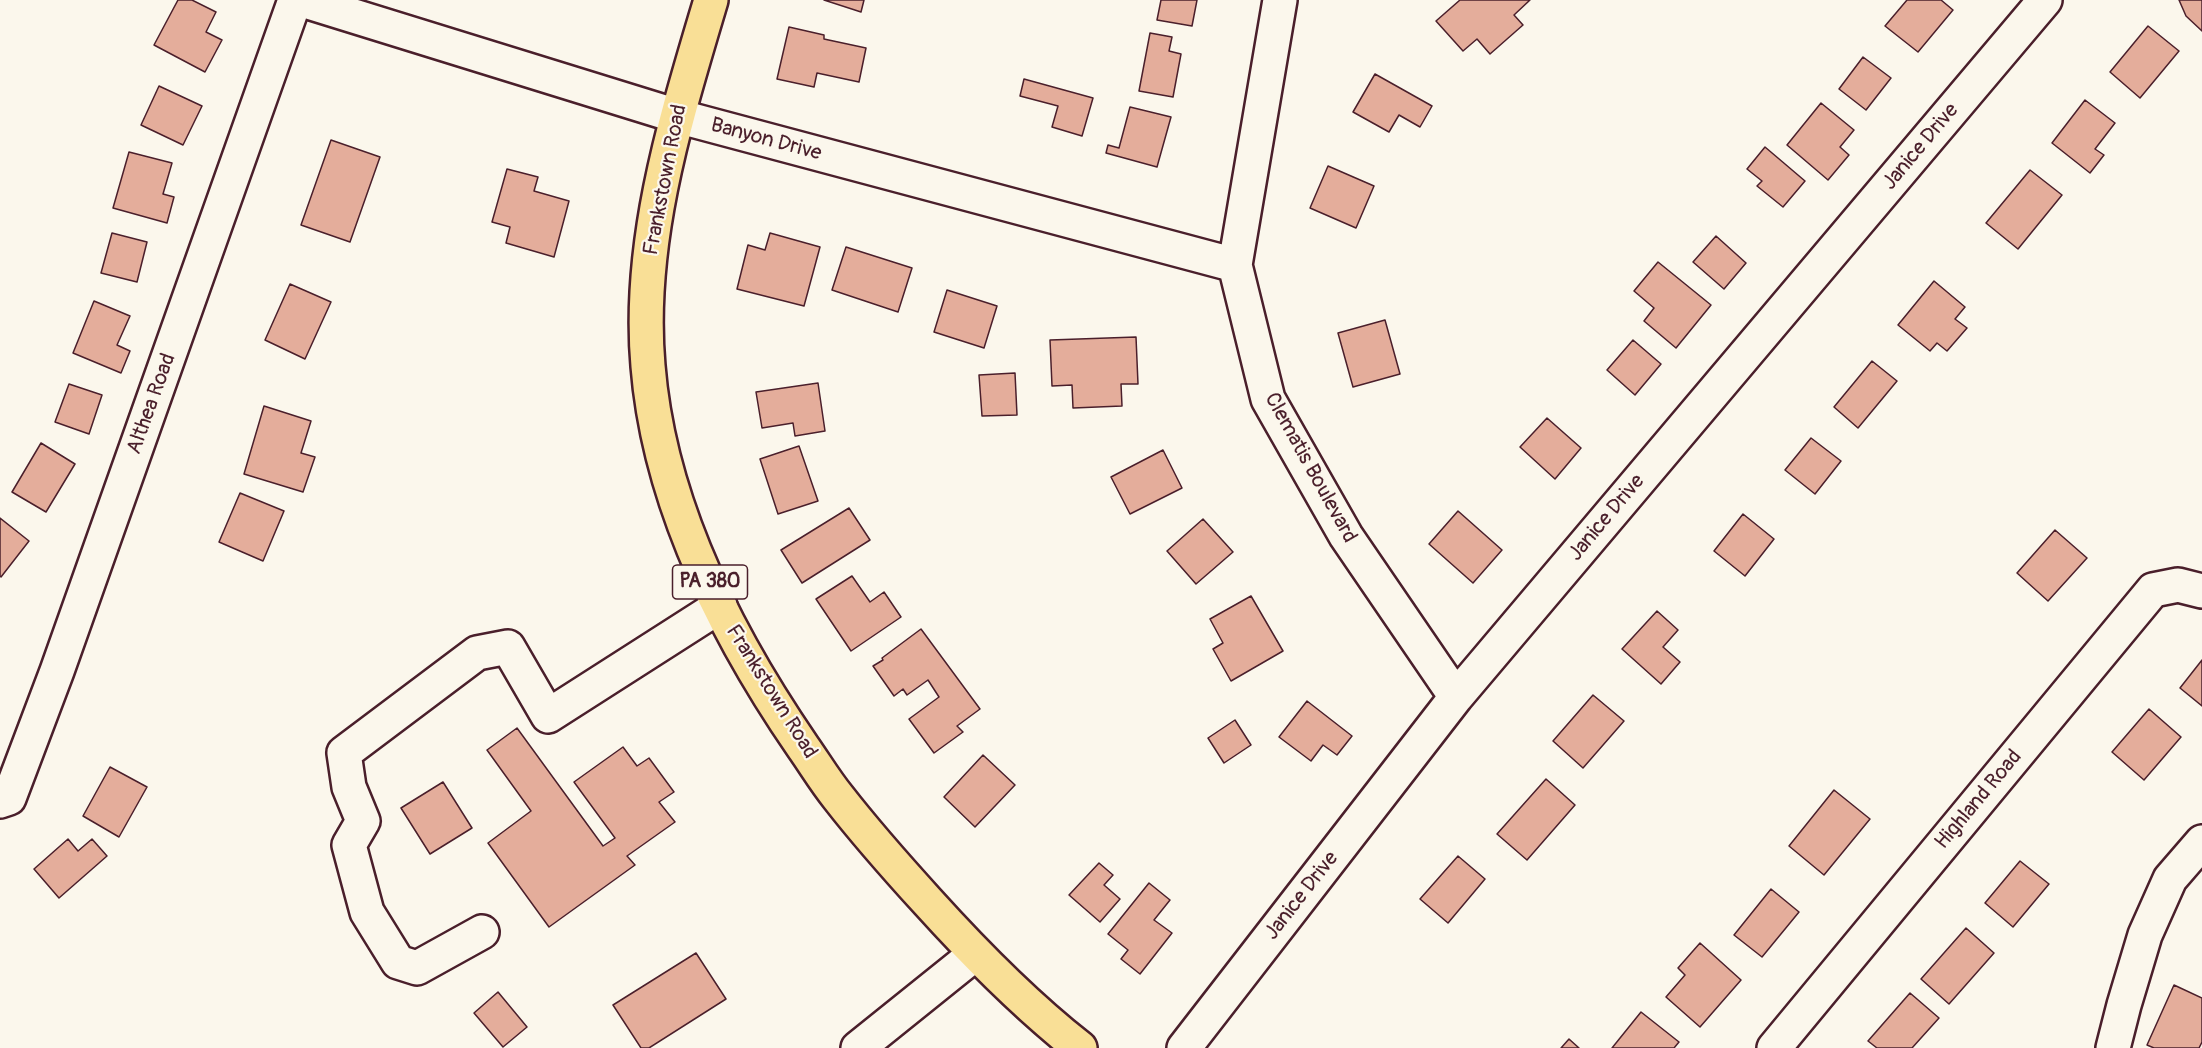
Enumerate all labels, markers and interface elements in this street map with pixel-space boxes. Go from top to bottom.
street label: Janice Drive [1878,99,1964,195]
street label: Frankstown Road [639,103,693,257]
street label: Banyon Drive [708,113,824,167]
street label: Althea Road [122,350,182,458]
street label: Clematis Boulevard [1258,389,1362,547]
street label: Janice Drive [1564,470,1650,566]
road number: PA 380 [672,565,748,599]
street label: Frankstown Road [720,620,822,764]
street label: Highland Road [1930,745,2028,855]
street label: Janice Drive [1260,847,1344,945]

